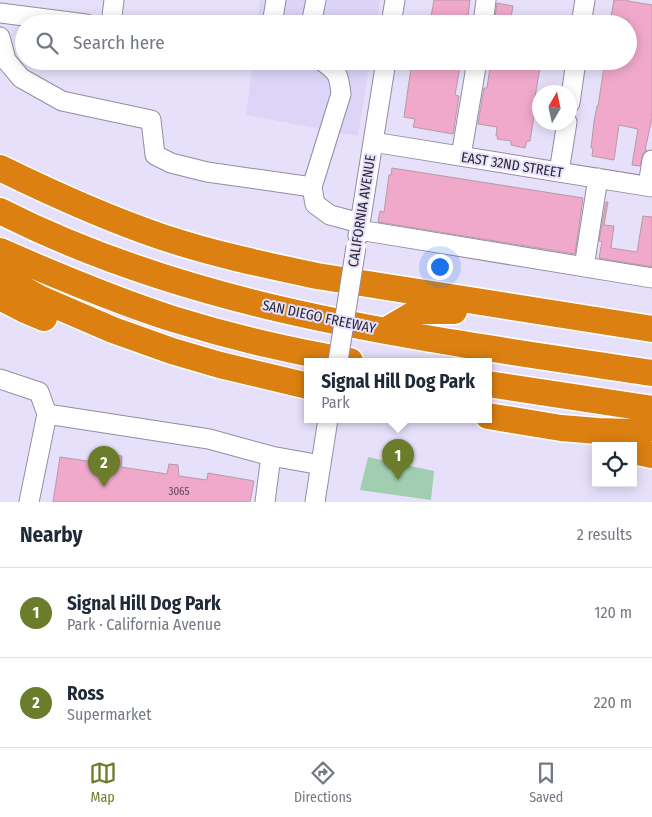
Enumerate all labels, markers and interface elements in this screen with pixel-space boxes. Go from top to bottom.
search box [15,15,637,70]
icon: search [33,29,61,57]
text: Search here [73,31,165,54]
north arrow [532,85,577,130]
street label: EAST 32ND STREET [460,149,565,182]
street label: CALIFORNIA AVENUE [345,153,379,268]
your location [427,254,453,280]
street label: SAN DIEGO FREEWAY [261,297,377,337]
popup [304,358,492,423]
text: Signal Hill Dog Park [321,370,475,393]
text: Park [321,393,350,412]
pin: 1 [382,439,414,480]
map controls [592,442,637,487]
button: locate [592,442,637,487]
pin: 2 [88,446,120,487]
house number: 3065 [168,485,190,498]
text: Nearby [20,522,82,548]
text: 2 results [577,525,632,544]
text: Signal Hill Dog Park [67,592,221,615]
text: 1 [33,603,39,622]
text: 120 m [594,603,632,622]
text: Park · California Avenue [67,615,221,634]
text: Ross [67,682,104,705]
text: 2 [32,693,40,712]
text: 220 m [593,693,632,712]
text: Supermarket [67,705,151,724]
tab: Map [89,759,117,806]
tab: Directions [294,759,352,806]
tab: Saved [529,759,563,806]

